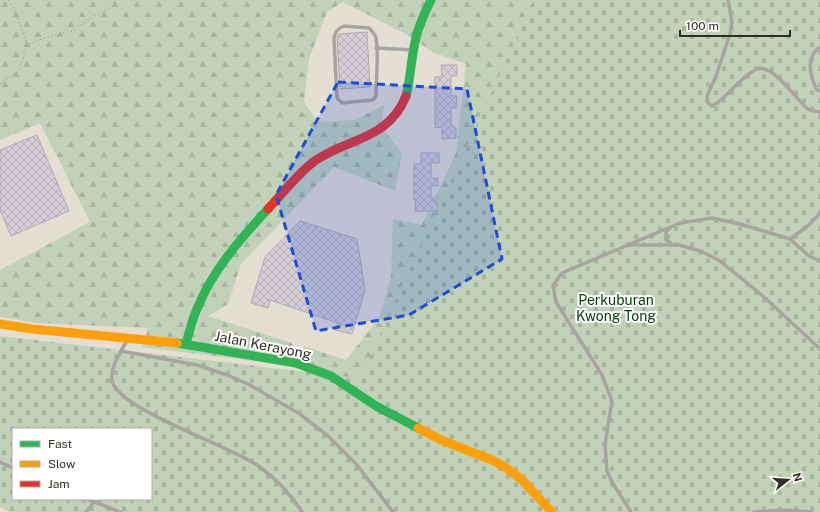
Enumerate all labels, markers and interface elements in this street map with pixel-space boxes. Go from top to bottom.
scale bar [680,12,790,38]
text: 100 m [686,19,719,33]
park label: Perkuburan Kwong Tong [576,292,656,324]
street label: Jalan Kerayong [213,328,313,362]
legend [12,428,152,500]
text: Fast [48,437,73,451]
text: Slow [48,457,76,471]
north arrow [768,460,808,500]
text: N [791,471,805,483]
text: Jam [48,477,70,491]

